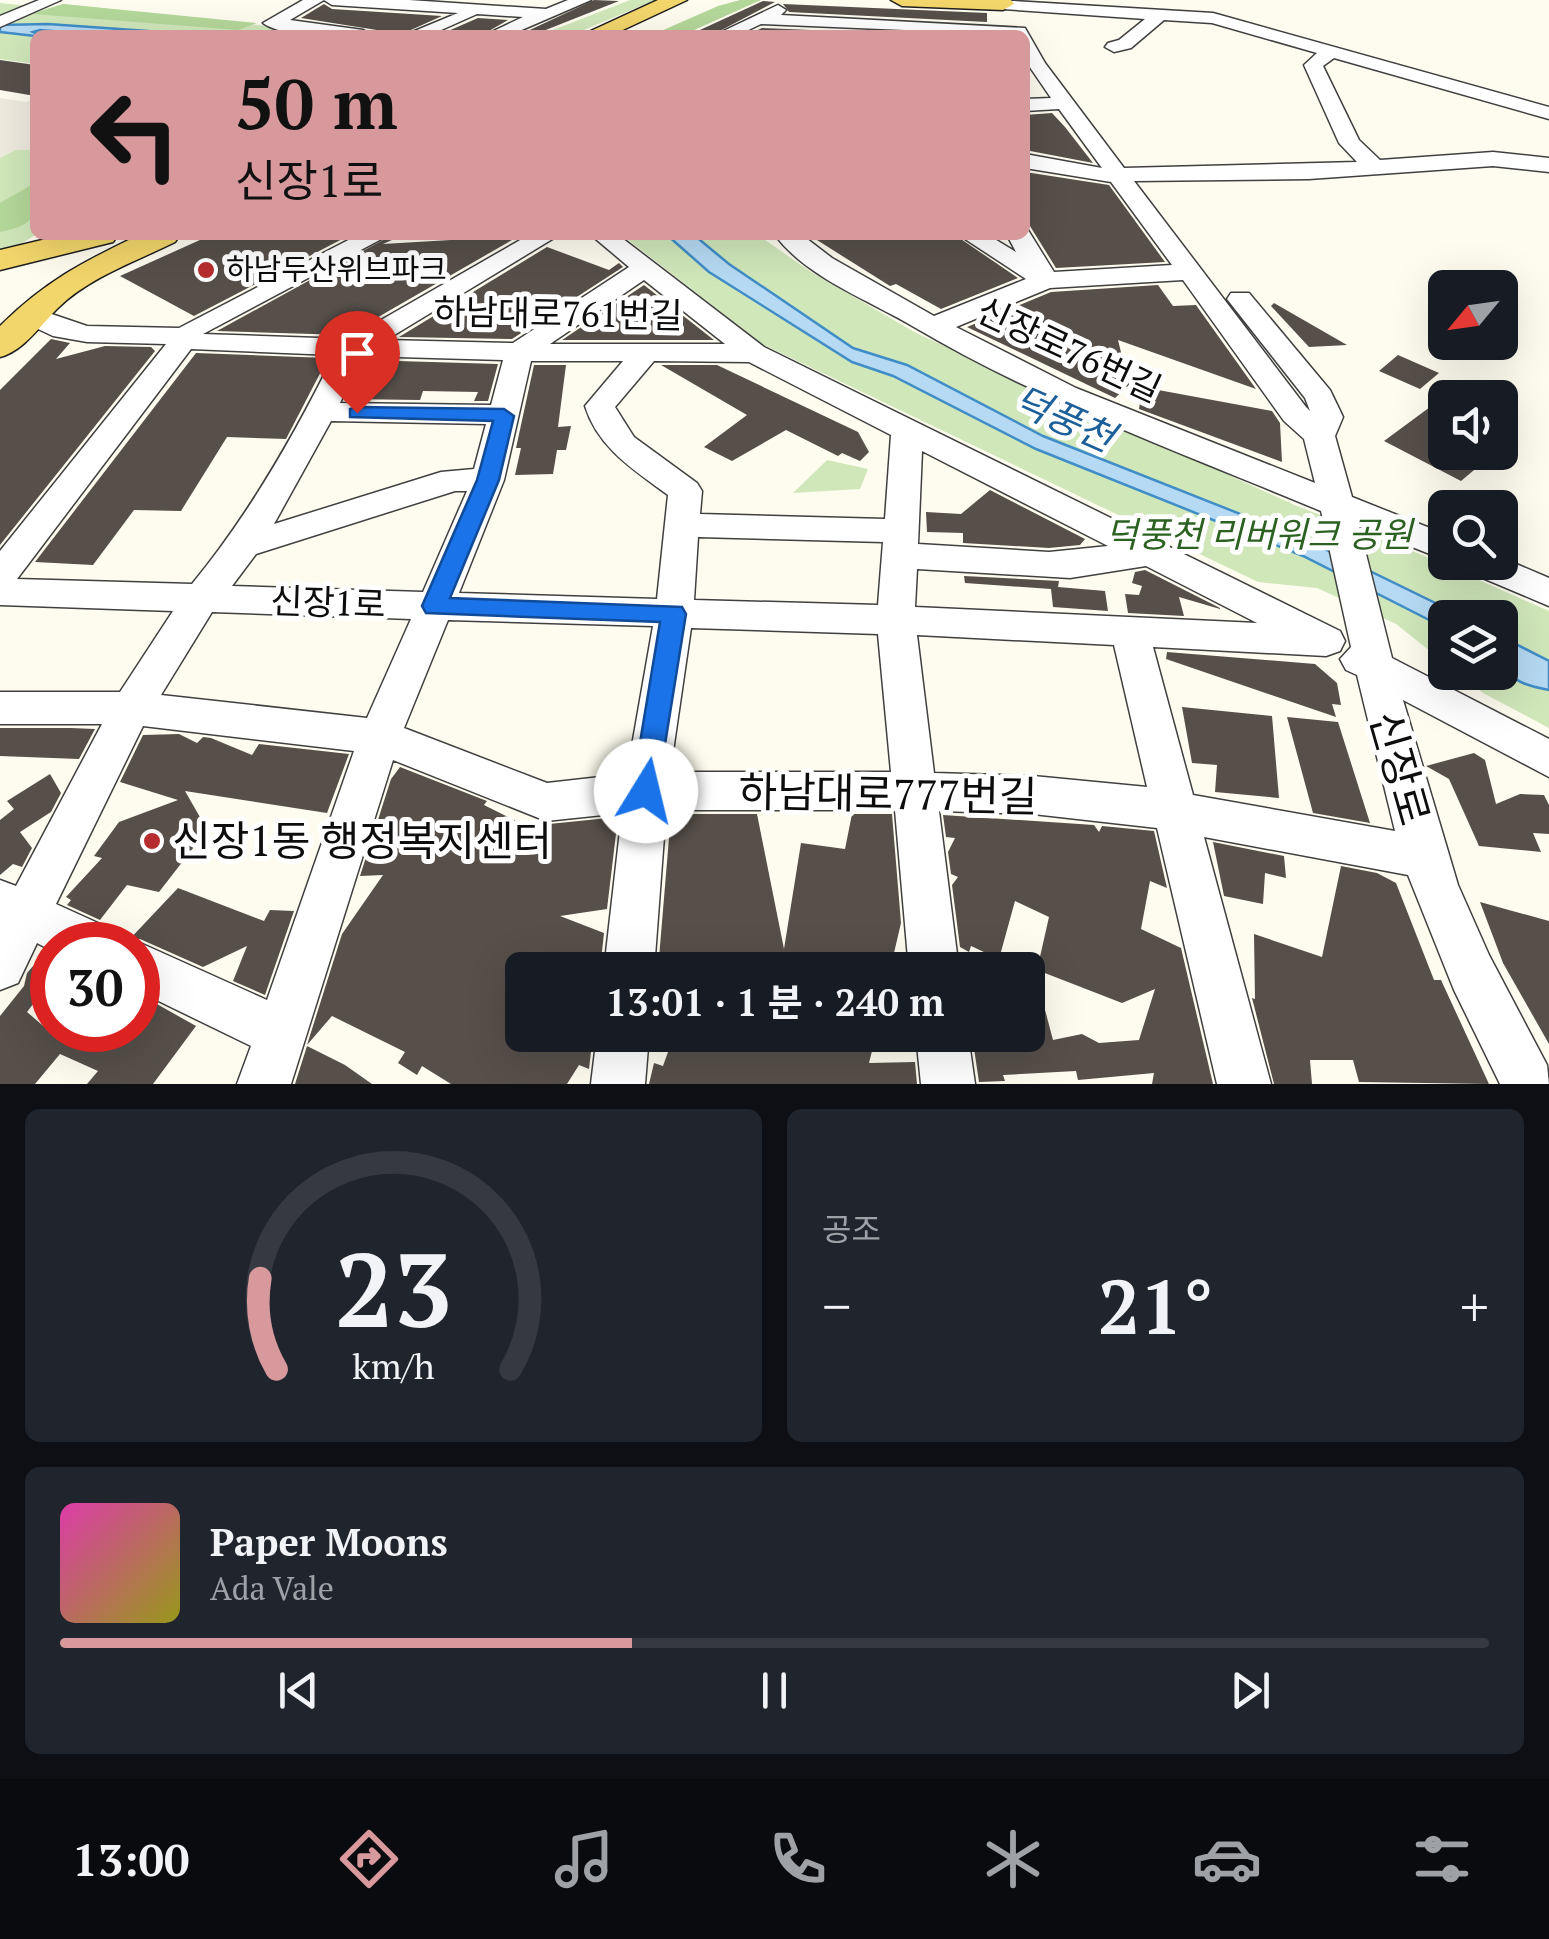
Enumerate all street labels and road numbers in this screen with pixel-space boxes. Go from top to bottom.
street label: 신장로76번길 [970,286,1169,412]
street label: 하남대로761번길 [433,288,683,338]
street label: 신장1로 [270,577,386,627]
street label: 신장로 [1358,704,1444,831]
street label: 하남대로777번길 [738,762,1038,824]

